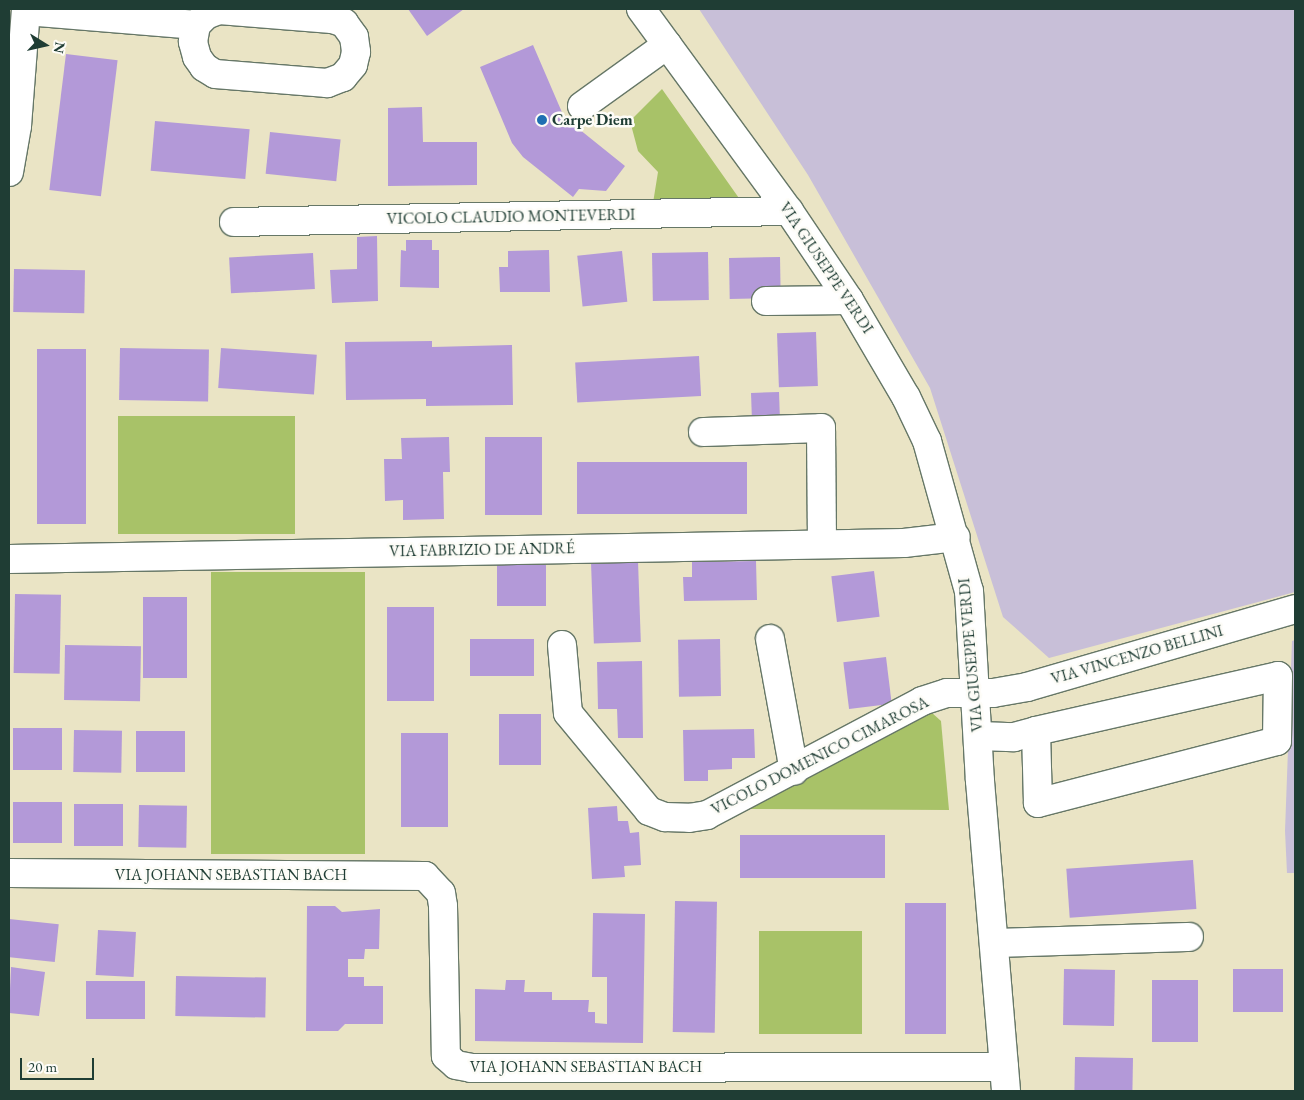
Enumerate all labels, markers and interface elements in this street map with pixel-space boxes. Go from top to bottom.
north arrow [20,20,70,70]
text: N [50,40,70,55]
place label: Carpe Diem [552,110,633,130]
marker: Carpe Diem [536,114,548,126]
street label: VIA GIUSEPPE VERDI [775,199,877,337]
street label: VICOLO CLAUDIO MONTEVERDI [386,205,636,229]
street label: VIA FABRIZIO DE ANDRÉ [389,539,575,561]
street label: VIA GIUSEPPE VERDI [955,577,987,733]
street label: VIA VINCENZO BELLINI [1049,621,1225,689]
street label: VICOLO DOMENICO CIMAROSA [708,693,932,819]
street label: VIA JOHANN SEBASTIAN BACH [115,865,347,885]
scale bar [22,1048,96,1080]
text: 20 m [28,1057,57,1076]
street label: VIA JOHANN SEBASTIAN BACH [470,1057,702,1077]

